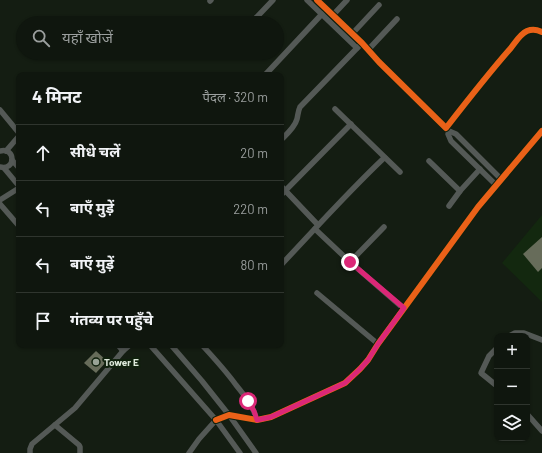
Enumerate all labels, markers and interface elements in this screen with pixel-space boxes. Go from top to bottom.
search box [16,16,284,60]
icon: search [30,27,52,49]
text: यहाँ खोजें [62,28,113,46]
text: 4 मिनट [32,86,81,106]
text: पैदल · 320 m [203,89,268,105]
icon: ahead [32,142,54,164]
text: सीधे चलें [70,142,120,160]
text: 20 m [240,145,268,161]
icon: left [32,198,54,220]
text: बाएँ मुड़ें [70,198,114,216]
text: 220 m [233,201,268,217]
route end [341,253,359,271]
icon: left [32,254,54,276]
text: बाएँ मुड़ें [70,254,114,272]
text: 80 m [241,257,268,273]
icon: arrive [32,310,54,332]
text: गंतव्य पर पहुँचे [70,310,153,328]
map controls [494,333,530,441]
button: + [494,333,530,369]
place label: Tower E [104,356,139,368]
marker: Tower E [91,357,101,367]
button: − [494,369,530,405]
route start [239,392,257,410]
button: layers [494,405,530,441]

